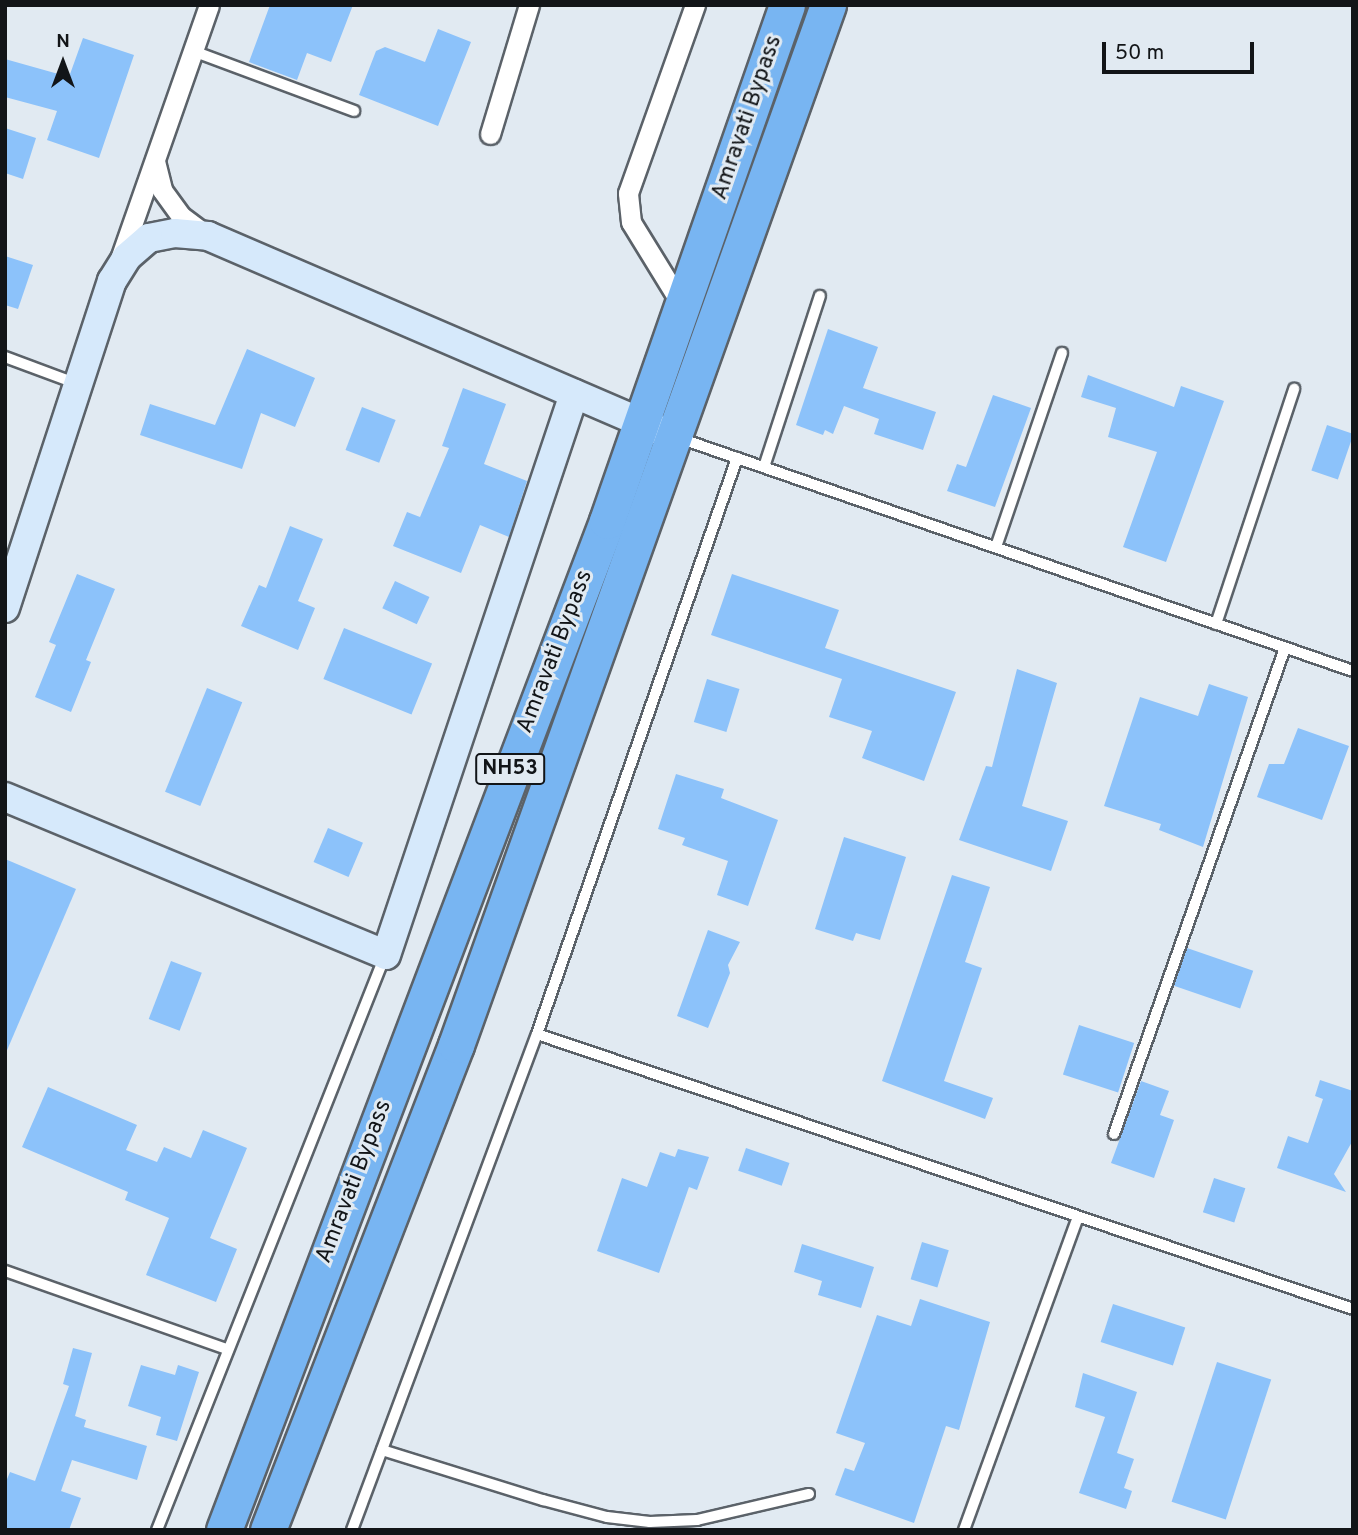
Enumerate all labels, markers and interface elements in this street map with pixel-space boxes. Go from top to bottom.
north arrow [28,28,98,98]
scale bar [1106,28,1258,72]
text: N [56,30,70,54]
street label: Amravati Bypass [707,32,789,204]
text: 50 m [1115,40,1164,67]
street label: Amravati Bypass [512,567,600,737]
road number: NH53 [475,752,545,786]
street label: Amravati Bypass [311,1097,399,1267]

